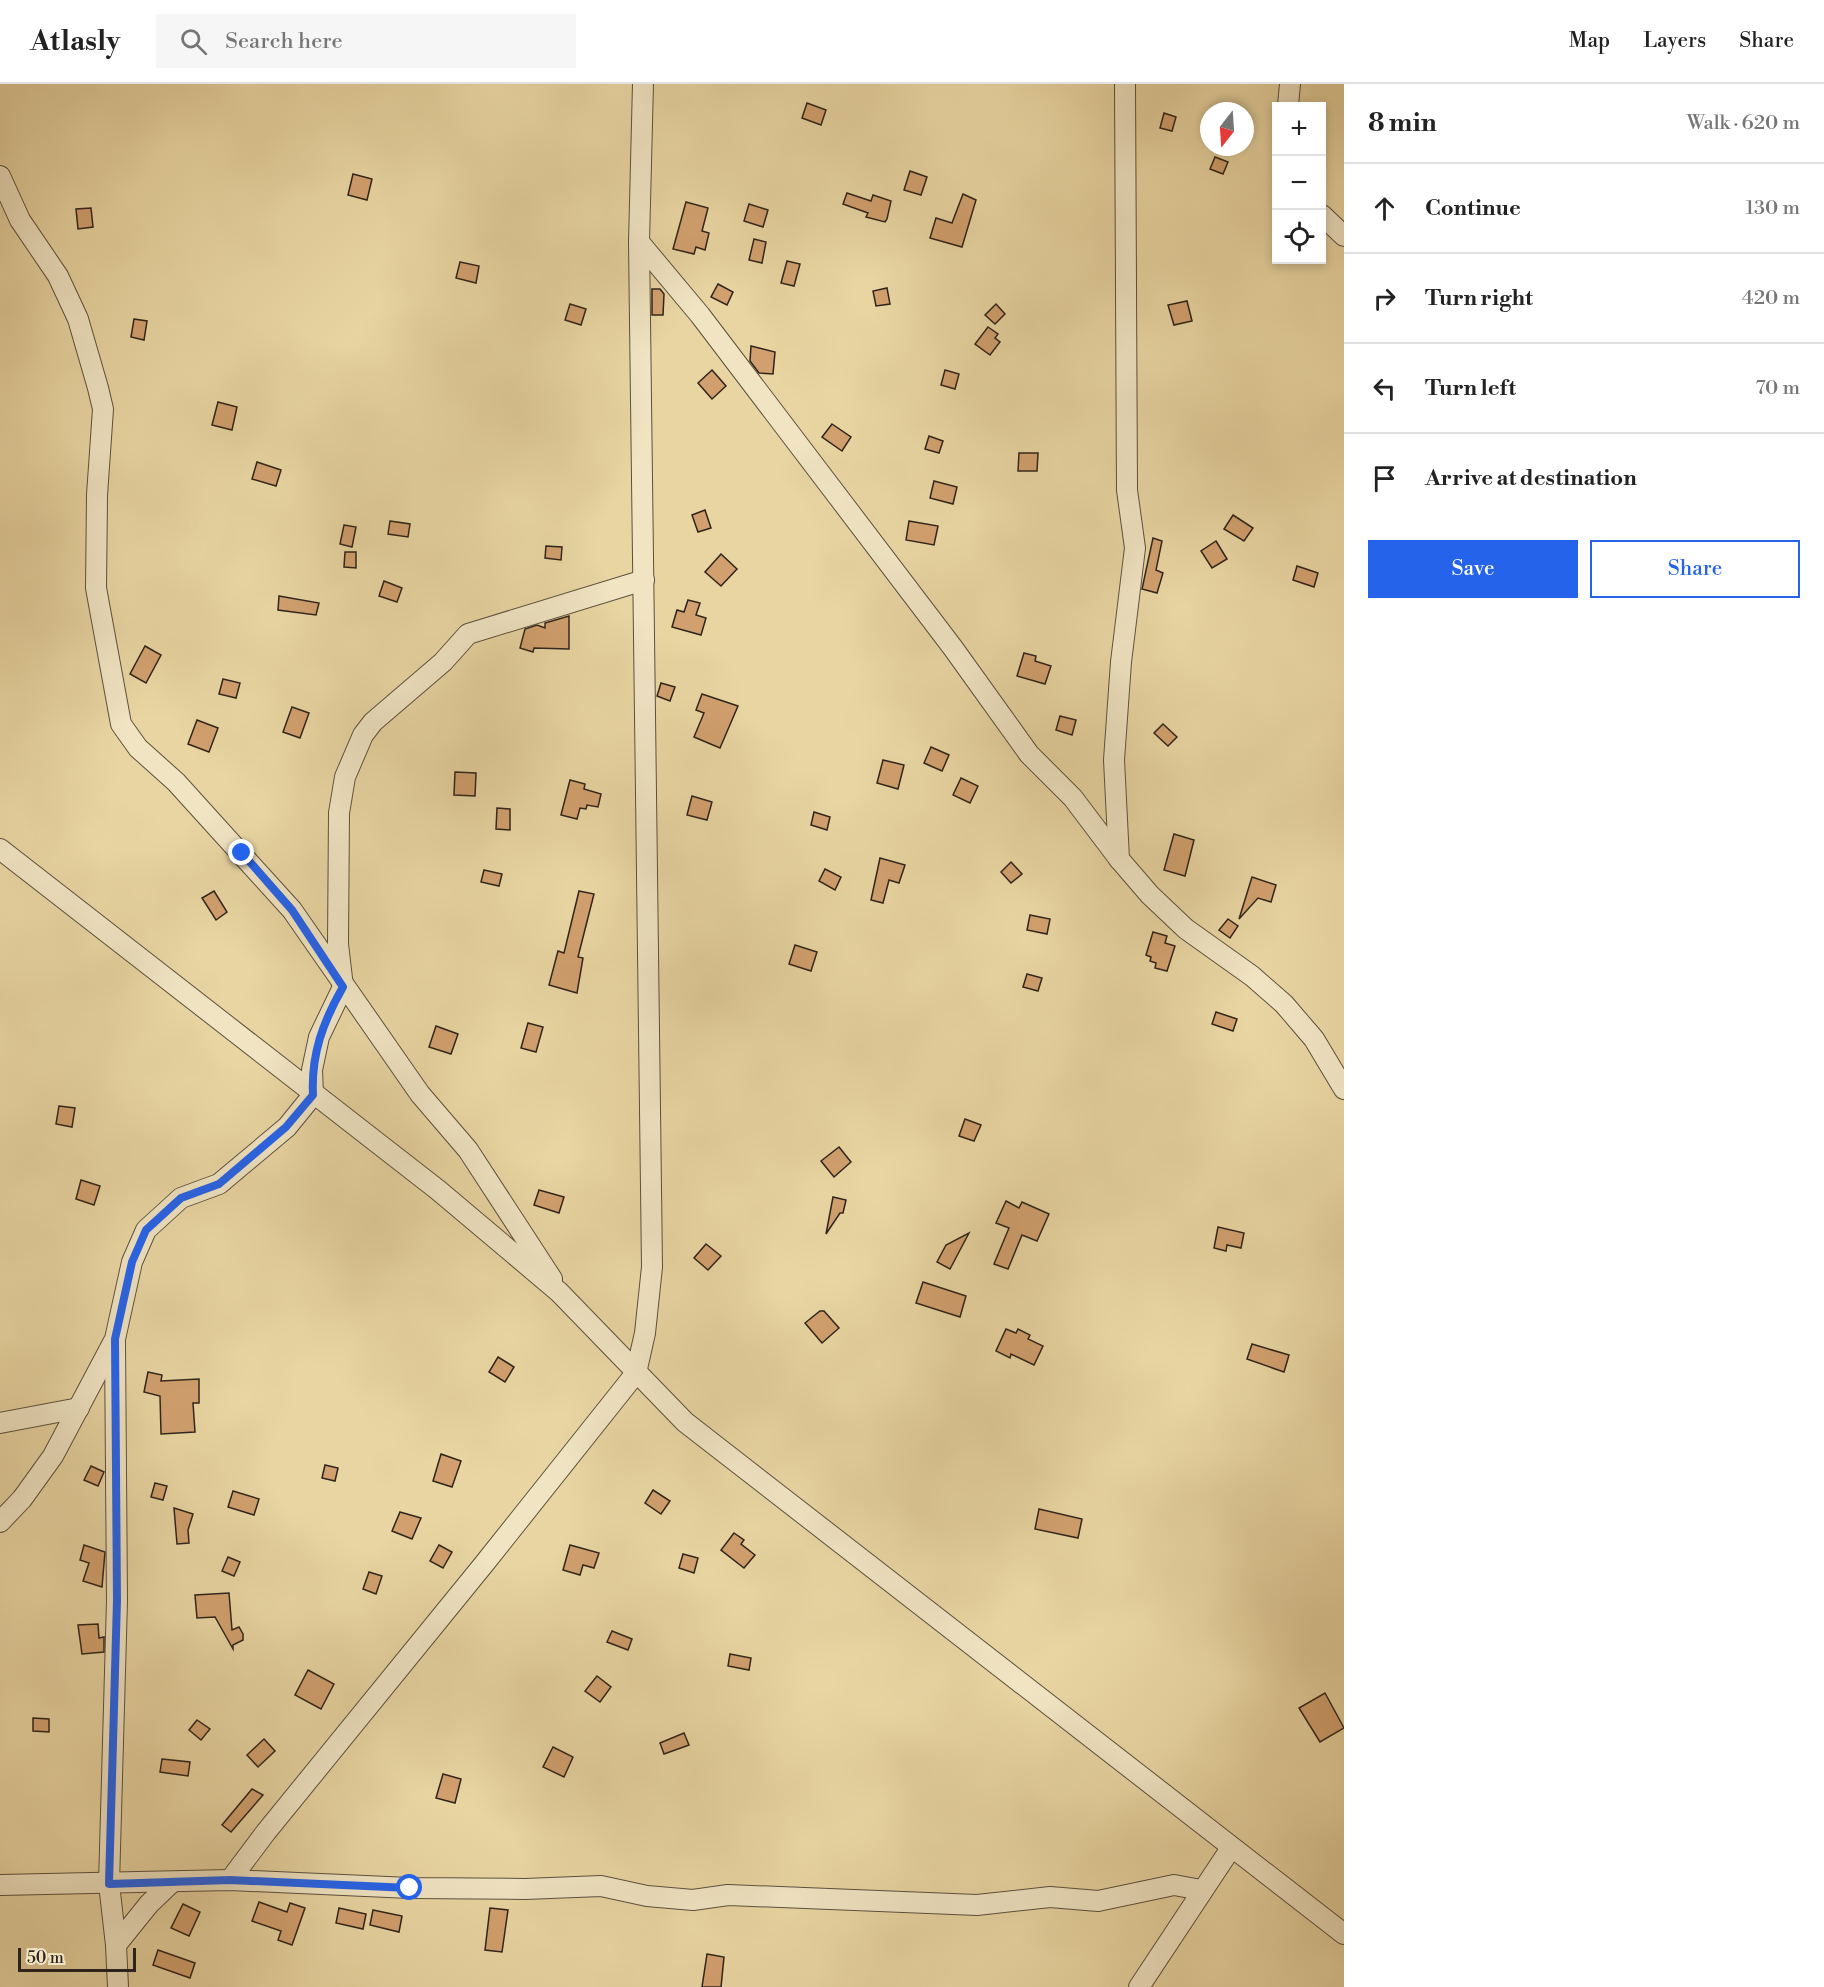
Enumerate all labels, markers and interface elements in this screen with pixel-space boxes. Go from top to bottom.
search box [156,14,576,68]
text: Atlasly [30,24,120,59]
icon: search [177,25,210,58]
text: Search here [225,28,343,55]
text: Map [1569,28,1610,54]
text: Layers [1643,28,1706,54]
text: Share [1739,28,1794,54]
north arrow [1200,102,1254,156]
map controls [1272,102,1326,264]
button: + [1272,102,1326,156]
text: 8 min [1368,107,1437,139]
text: Walk · 620 m [1687,111,1800,136]
button: − [1272,156,1326,210]
icon: ahead [1368,192,1401,225]
text: Continue [1425,195,1521,222]
text: 130 m [1745,196,1800,221]
button: locate [1272,210,1326,264]
icon: right [1368,282,1401,315]
text: Turn right [1425,285,1533,312]
text: 420 m [1742,286,1800,311]
icon: left [1368,372,1401,405]
text: Turn left [1425,375,1516,402]
text: 70 m [1756,376,1800,401]
icon: arrive [1368,462,1401,495]
text: Arrive at destination [1425,465,1637,492]
button: Save [1368,540,1578,598]
button: Share [1590,540,1800,598]
route end [228,839,254,865]
route start [396,1874,422,1900]
scale bar [18,1945,136,1972]
text: 50 m [27,1948,64,1968]

